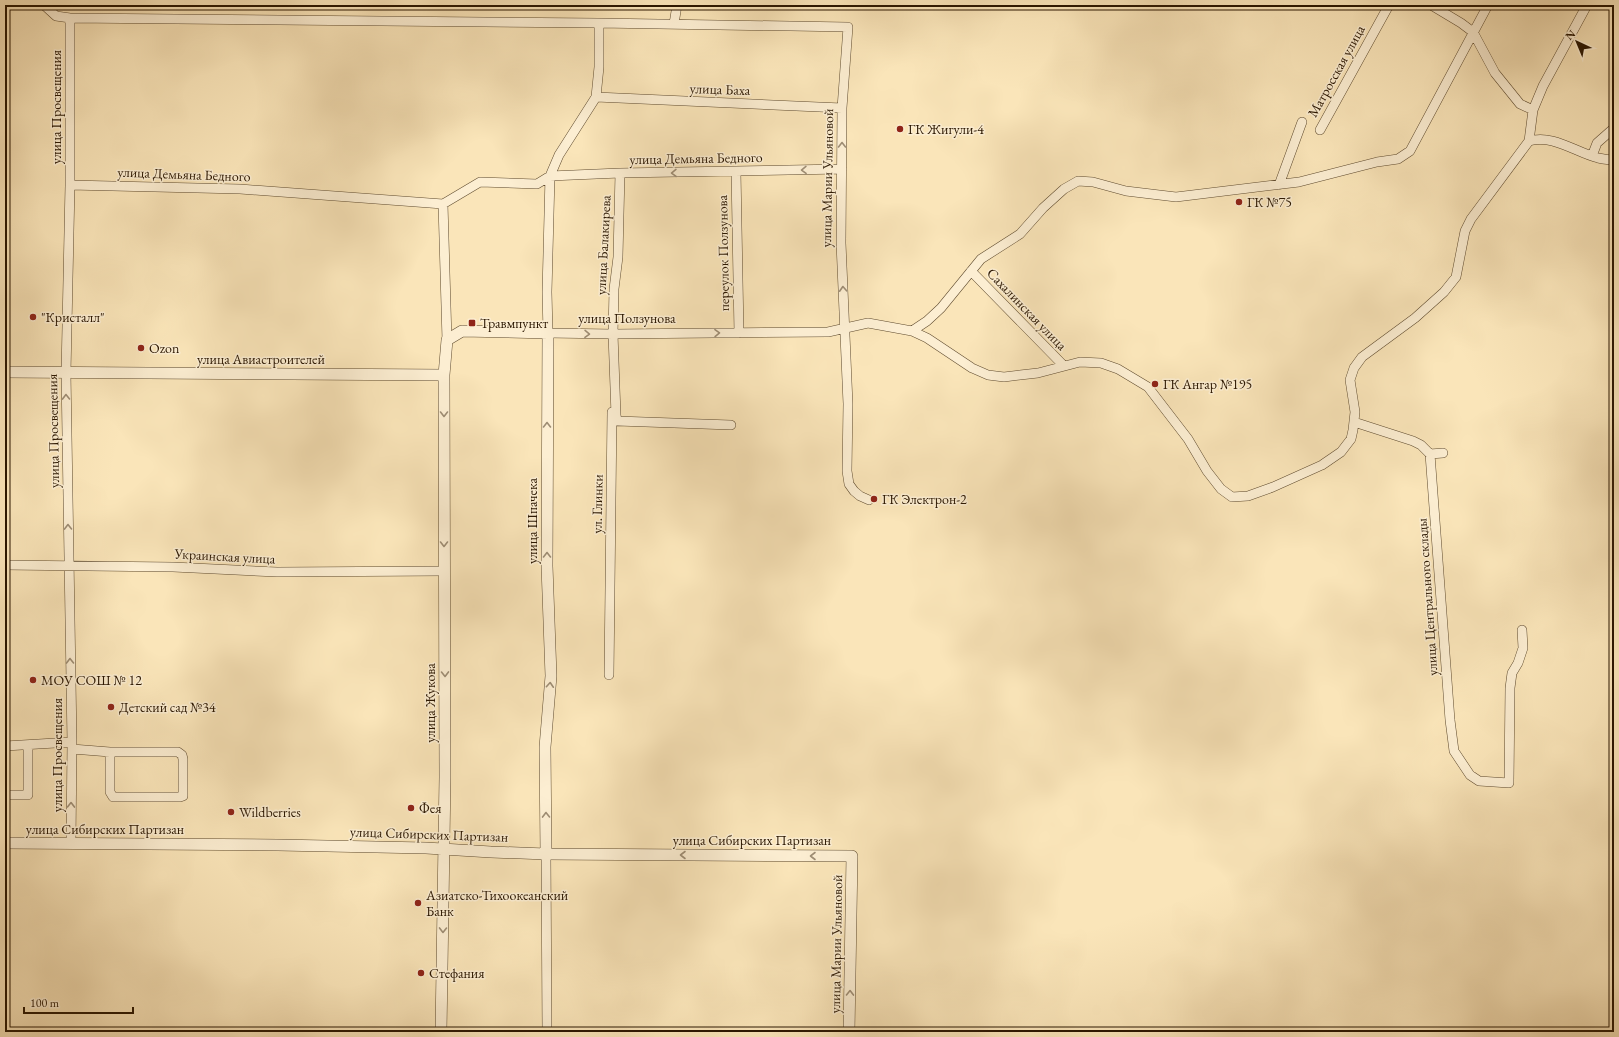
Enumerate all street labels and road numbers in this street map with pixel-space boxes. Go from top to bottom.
street label: Матросская улица [1303,21,1369,120]
street label: улица Просвещения [47,50,65,164]
street label: улица Баха [689,79,751,99]
street label: улица Марии Ульяновой [817,108,837,248]
street label: улица Демьяна Бедного [629,148,763,168]
street label: улица Демьяна Бедного [117,163,251,185]
street label: улица Балакирева [591,194,615,295]
street label: переулок Ползунова [713,194,733,311]
street label: Сахалинская улица [983,264,1071,354]
street label: улица Ползунова [578,309,676,327]
street label: улица Авиастроителей [197,350,326,368]
street label: улица Просвещения [43,374,63,488]
street label: ул. Глинки [587,474,607,534]
street label: улица Шпачека [523,478,541,564]
street label: улица Центрального склады [1412,517,1441,676]
street label: Украинская улица [173,544,276,568]
street label: улица Жукова [421,663,439,743]
street label: улица Просвещения [48,698,66,812]
street label: улица Сибирских Партизан [26,820,184,838]
street label: улица Сибирских Партизан [350,822,508,846]
street label: улица Сибирских Партизан [673,831,831,849]
street label: улица Марии Ульяновой [826,874,846,1014]

